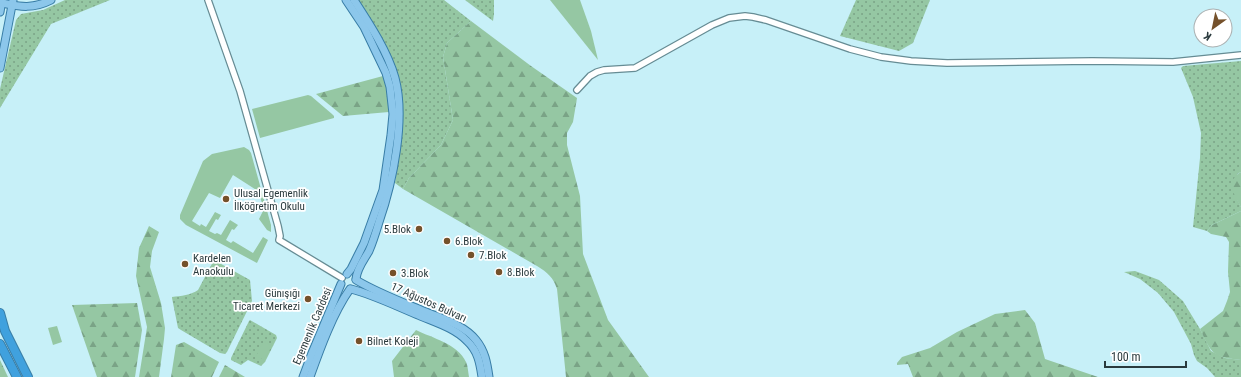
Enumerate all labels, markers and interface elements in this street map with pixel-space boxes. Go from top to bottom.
north arrow [1193,8,1233,48]
text: K [1201,28,1214,43]
place label: Ulusal Egemenlik İlköğretim Okulu [234,187,308,213]
marker: Ulusal Egemenlik İlköğretim Okulu [221,194,231,204]
place label: 5.Blok [384,223,411,236]
marker: 5.Blok [414,224,424,234]
place label: 6.Blok [455,235,482,248]
marker: 6.Blok [442,236,452,246]
place label: 7.Blok [479,249,506,262]
marker: 7.Blok [466,250,476,260]
place label: Kardelen Anaokulu [193,252,234,278]
marker: Kardelen Anaokulu [180,259,190,269]
place label: 8.Blok [507,266,534,279]
place label: 3.Blok [401,267,428,280]
marker: 8.Blok [494,267,504,277]
marker: 3.Blok [388,268,398,278]
street label: 17 Ağustos Bulvarı [389,280,469,325]
street label: Egemenlik Caddesi [290,286,335,367]
place label: Günışığı Ticaret Merkezi [233,287,300,313]
marker: Günışığı Ticaret Merkezi [303,294,313,304]
place label: Bilnet Koleji [367,335,418,348]
marker: Bilnet Koleji [354,336,364,346]
scale bar [1105,343,1186,369]
text: 100 m [1111,350,1141,364]

